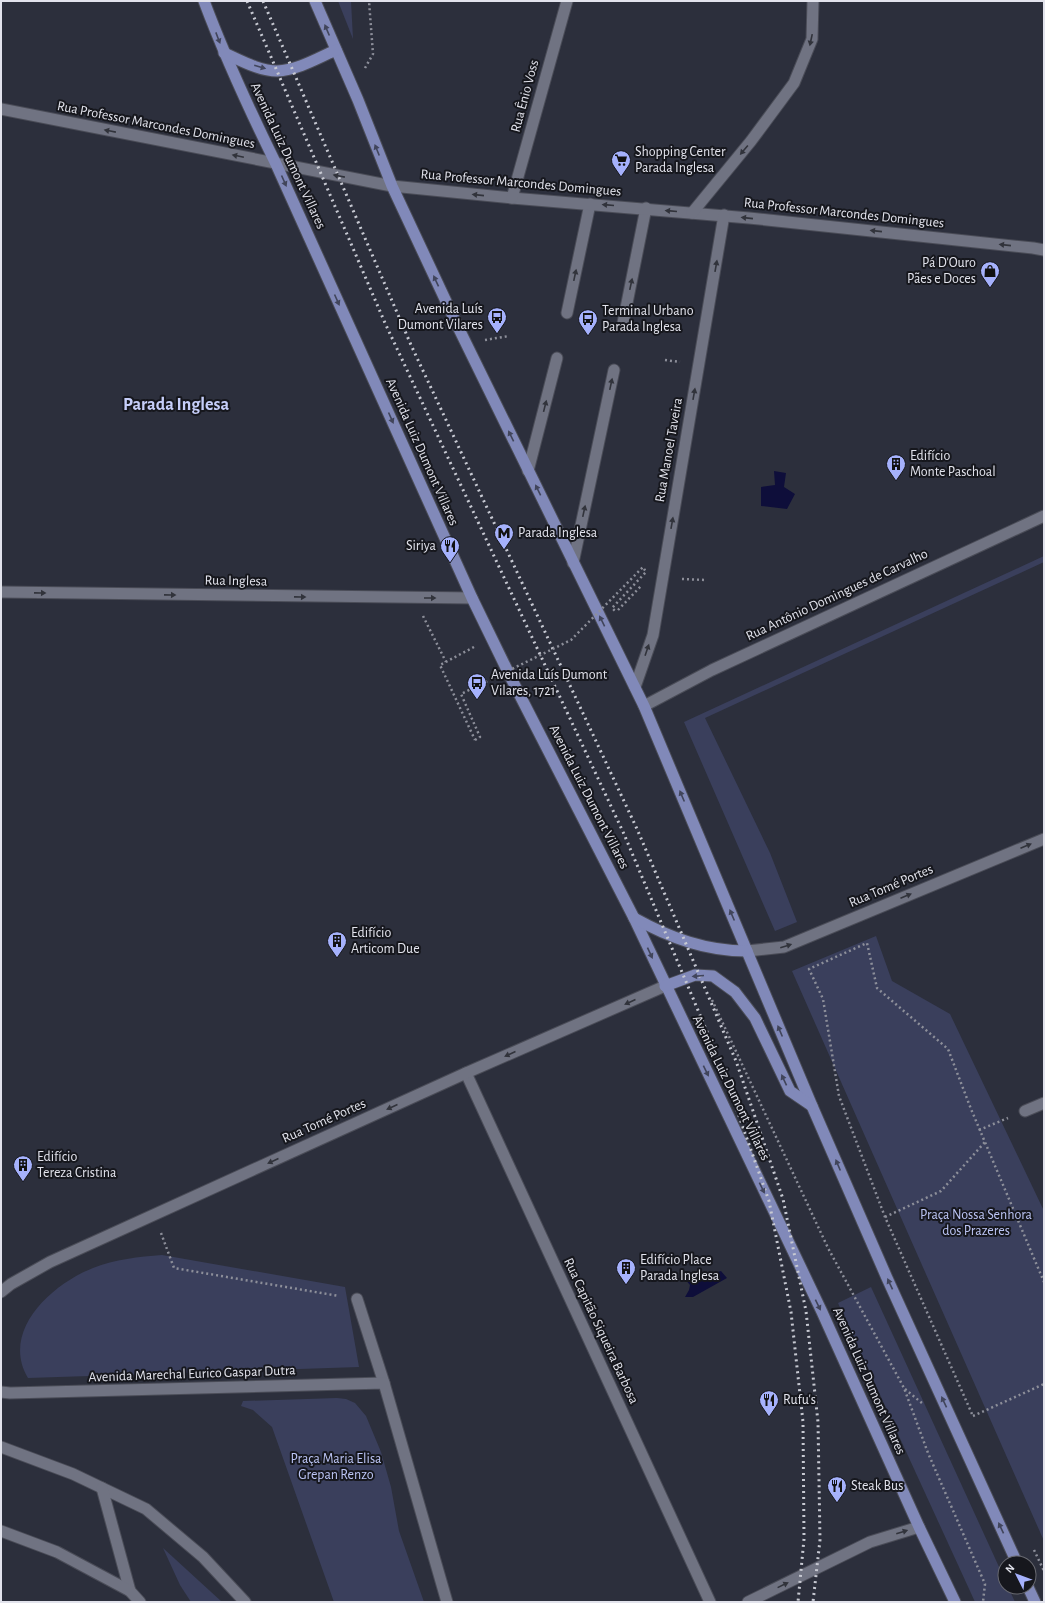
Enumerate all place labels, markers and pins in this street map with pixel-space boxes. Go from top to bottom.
place label: Shopping Center Parada Inglesa [635,145,726,175]
supermarket icon: Shopping Center Parada Inglesa [610,149,632,177]
place label: Pá D'Ouro Pães e Doces [907,256,976,286]
shop icon: Pá D'Ouro Pães e Doces [979,260,1001,288]
place label: Avenida Luís Dumont Vilares [398,302,483,332]
place label: Terminal Urbano Parada Inglesa [602,304,694,334]
bus stop icon: Avenida Luís Dumont Vilares [486,306,508,334]
bus stop icon: Terminal Urbano Parada Inglesa [577,308,599,336]
place label: Edifício Monte Paschoal [910,449,996,479]
building icon: Edifício Monte Paschoal [885,453,907,481]
metro station icon: Parada Inglesa [493,522,515,550]
place label: Parada Inglesa [518,526,598,540]
restaurant icon: Siriya [439,535,461,563]
place label: Siriya [406,539,437,553]
place label: Avenida Luís Dumont Vilares, 1721 [491,668,608,698]
bus stop icon: Avenida Luís Dumont Vilares, 1721 [466,672,488,700]
place label: Edifício Articom Due [351,926,420,956]
building icon: Edifício Articom Due [326,930,348,958]
place label: Edifício Tereza Cristina [37,1150,117,1180]
building icon: Edifício Tereza Cristina [12,1154,34,1182]
place label: Edifício Place Parada Inglesa [640,1253,720,1283]
building icon: Edifício Place Parada Inglesa [615,1257,637,1285]
restaurant icon: Rufu's [758,1389,780,1417]
place label: Rufu's [783,1393,816,1407]
restaurant icon: Steak Bus [826,1475,848,1503]
place label: Steak Bus [851,1479,903,1493]

